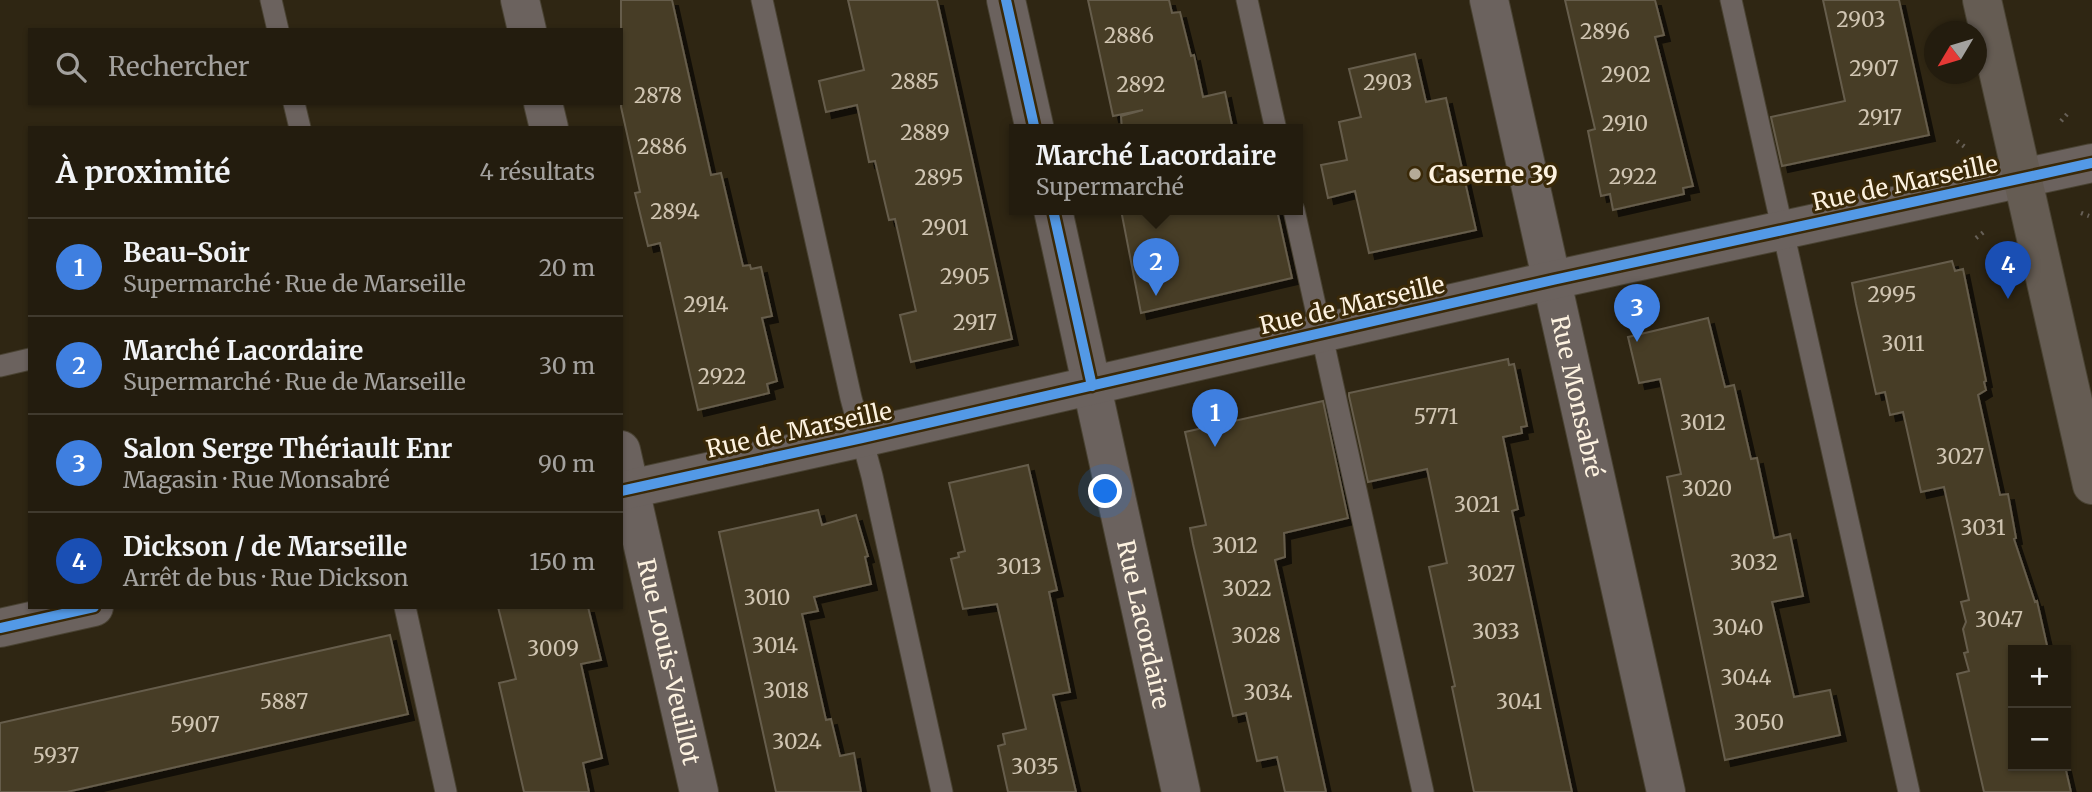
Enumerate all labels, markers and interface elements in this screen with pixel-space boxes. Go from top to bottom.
house number: 2903 [1836,6,1886,33]
house number: 2896 [1580,18,1630,45]
north arrow [1924,21,1987,84]
house number: 2886 [1104,22,1154,49]
search box [28,28,623,105]
icon: search [52,48,90,86]
text: Rechercher [108,50,250,83]
house number: 2907 [1849,55,1899,82]
house number: 2902 [1601,61,1651,88]
house number: 2885 [891,68,939,95]
house number: 2903 [1363,69,1413,96]
house number: 2892 [1117,71,1165,98]
house number: 2878 [634,82,682,109]
house number: 2917 [1858,104,1902,131]
house number: 2910 [1602,110,1648,137]
house number: 2889 [900,119,950,146]
popup [1009,124,1303,215]
house number: 2886 [637,133,687,160]
text: Marché Lacordaire [1036,139,1276,172]
street label: Rue de Marseille [1809,148,2001,218]
text: À proximité [56,153,231,191]
text: 4 résultats [479,157,595,186]
place label: Caserne 39 [1429,159,1558,190]
house number: 2922 [1609,163,1657,190]
house number: 2895 [915,164,963,191]
marker: Caserne 39 [1407,166,1423,182]
text: Supermarché [1036,172,1184,201]
house number: 2894 [650,198,700,225]
house number: 2901 [922,214,968,241]
text: Beau-Soir [123,236,250,269]
pin: 2 [1133,238,1179,296]
pin: 4 [1985,241,2031,299]
text: 1 [74,253,84,282]
text: 20 m [539,253,595,282]
house number: 2905 [940,263,990,290]
text: Supermarché · Rue de Marseille [123,269,466,298]
street label: Rue de Marseille [1256,269,1448,341]
house number: 2995 [1867,281,1917,308]
pin: 3 [1614,284,1660,342]
house number: 2914 [683,291,729,318]
house number: 2917 [953,309,997,336]
street label: Rue Monsabré [1544,312,1611,480]
house number: 3011 [1882,330,1924,357]
text: Marché Lacordaire [123,334,363,367]
text: 2 [72,351,86,380]
text: 30 m [539,351,595,380]
house number: 2922 [698,363,746,390]
text: Supermarché · Rue de Marseille [123,367,466,396]
pin: 1 [1192,389,1238,447]
street label: Rue de Marseille [703,395,895,465]
house number: 5771 [1414,403,1458,430]
house number: 3012 [1680,409,1726,436]
text: Salon Serge Thériault Enr [123,432,452,465]
house number: 3027 [1936,443,1984,470]
text: 3 [72,449,86,478]
text: 90 m [538,449,595,478]
text: Magasin · Rue Monsabré [123,465,390,494]
your location [1088,474,1122,508]
house number: 3020 [1682,475,1732,502]
house number: 3021 [1454,491,1500,518]
house number: 3031 [1960,514,2006,541]
text: Dickson / de Marseille [123,530,407,563]
house number: 3012 [1212,532,1258,559]
street label: Rue Lacordaire [1110,537,1178,712]
text: 4 [72,547,86,576]
text: 150 m [529,547,595,576]
house number: 3032 [1730,549,1778,576]
house number: 3013 [996,553,1042,580]
street label: Rue Louis-Veuillot [631,555,708,768]
house number: 3027 [1467,560,1515,587]
text: Arrêt de bus · Rue Dickson [123,563,408,592]
house number: 3022 [1222,575,1272,602]
house number: 3010 [744,584,790,611]
house number: 3047 [1975,606,2023,633]
house number: 3040 [1712,614,1764,641]
house number: 3033 [1472,618,1520,645]
house number: 3028 [1231,622,1281,649]
house number: 3014 [752,632,798,659]
house number: 3009 [527,635,579,662]
map controls [2008,645,2071,771]
button: + [2008,645,2071,708]
house number: 3044 [1721,664,1772,691]
house number: 3018 [763,677,809,704]
house number: 3034 [1243,679,1293,706]
house number: 5887 [260,688,308,715]
house number: 3041 [1496,688,1542,715]
button: − [2008,708,2071,771]
house number: 3050 [1734,709,1784,736]
house number: 5907 [170,711,220,738]
house number: 3024 [772,728,822,755]
house number: 5937 [33,742,79,769]
house number: 3035 [1011,753,1059,780]

